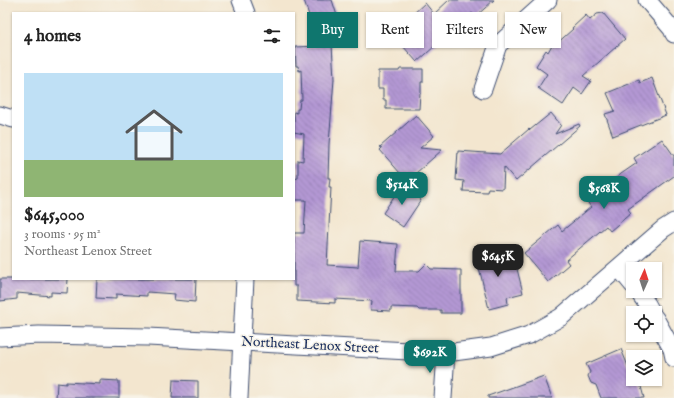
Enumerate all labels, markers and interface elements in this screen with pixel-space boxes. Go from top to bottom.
chip: Buy [307,12,358,48]
chip: Rent [366,12,424,48]
chip: Filters [432,12,497,48]
chip: New [505,12,561,48]
icon: filters [261,25,283,47]
text: 4 homes [24,26,81,47]
icon: home [118,99,190,171]
pin: $514K [374,172,430,206]
text: $514K [386,176,418,193]
pin: $568K [576,176,632,210]
text: $568K [588,180,620,197]
text: $645,000 [24,205,85,226]
text: 3 rooms · 95 m² [24,226,101,243]
text: Northeast Lenox Street [24,243,152,260]
pin: $645K [470,244,526,278]
text: $645K [481,248,515,265]
north arrow [626,262,662,298]
map controls [626,262,662,386]
button: locate [626,306,662,342]
street label: Northeast Lenox Street [241,332,379,358]
pin: $692K [402,340,458,374]
text: $692K [413,344,447,361]
button: layers [626,350,662,386]

